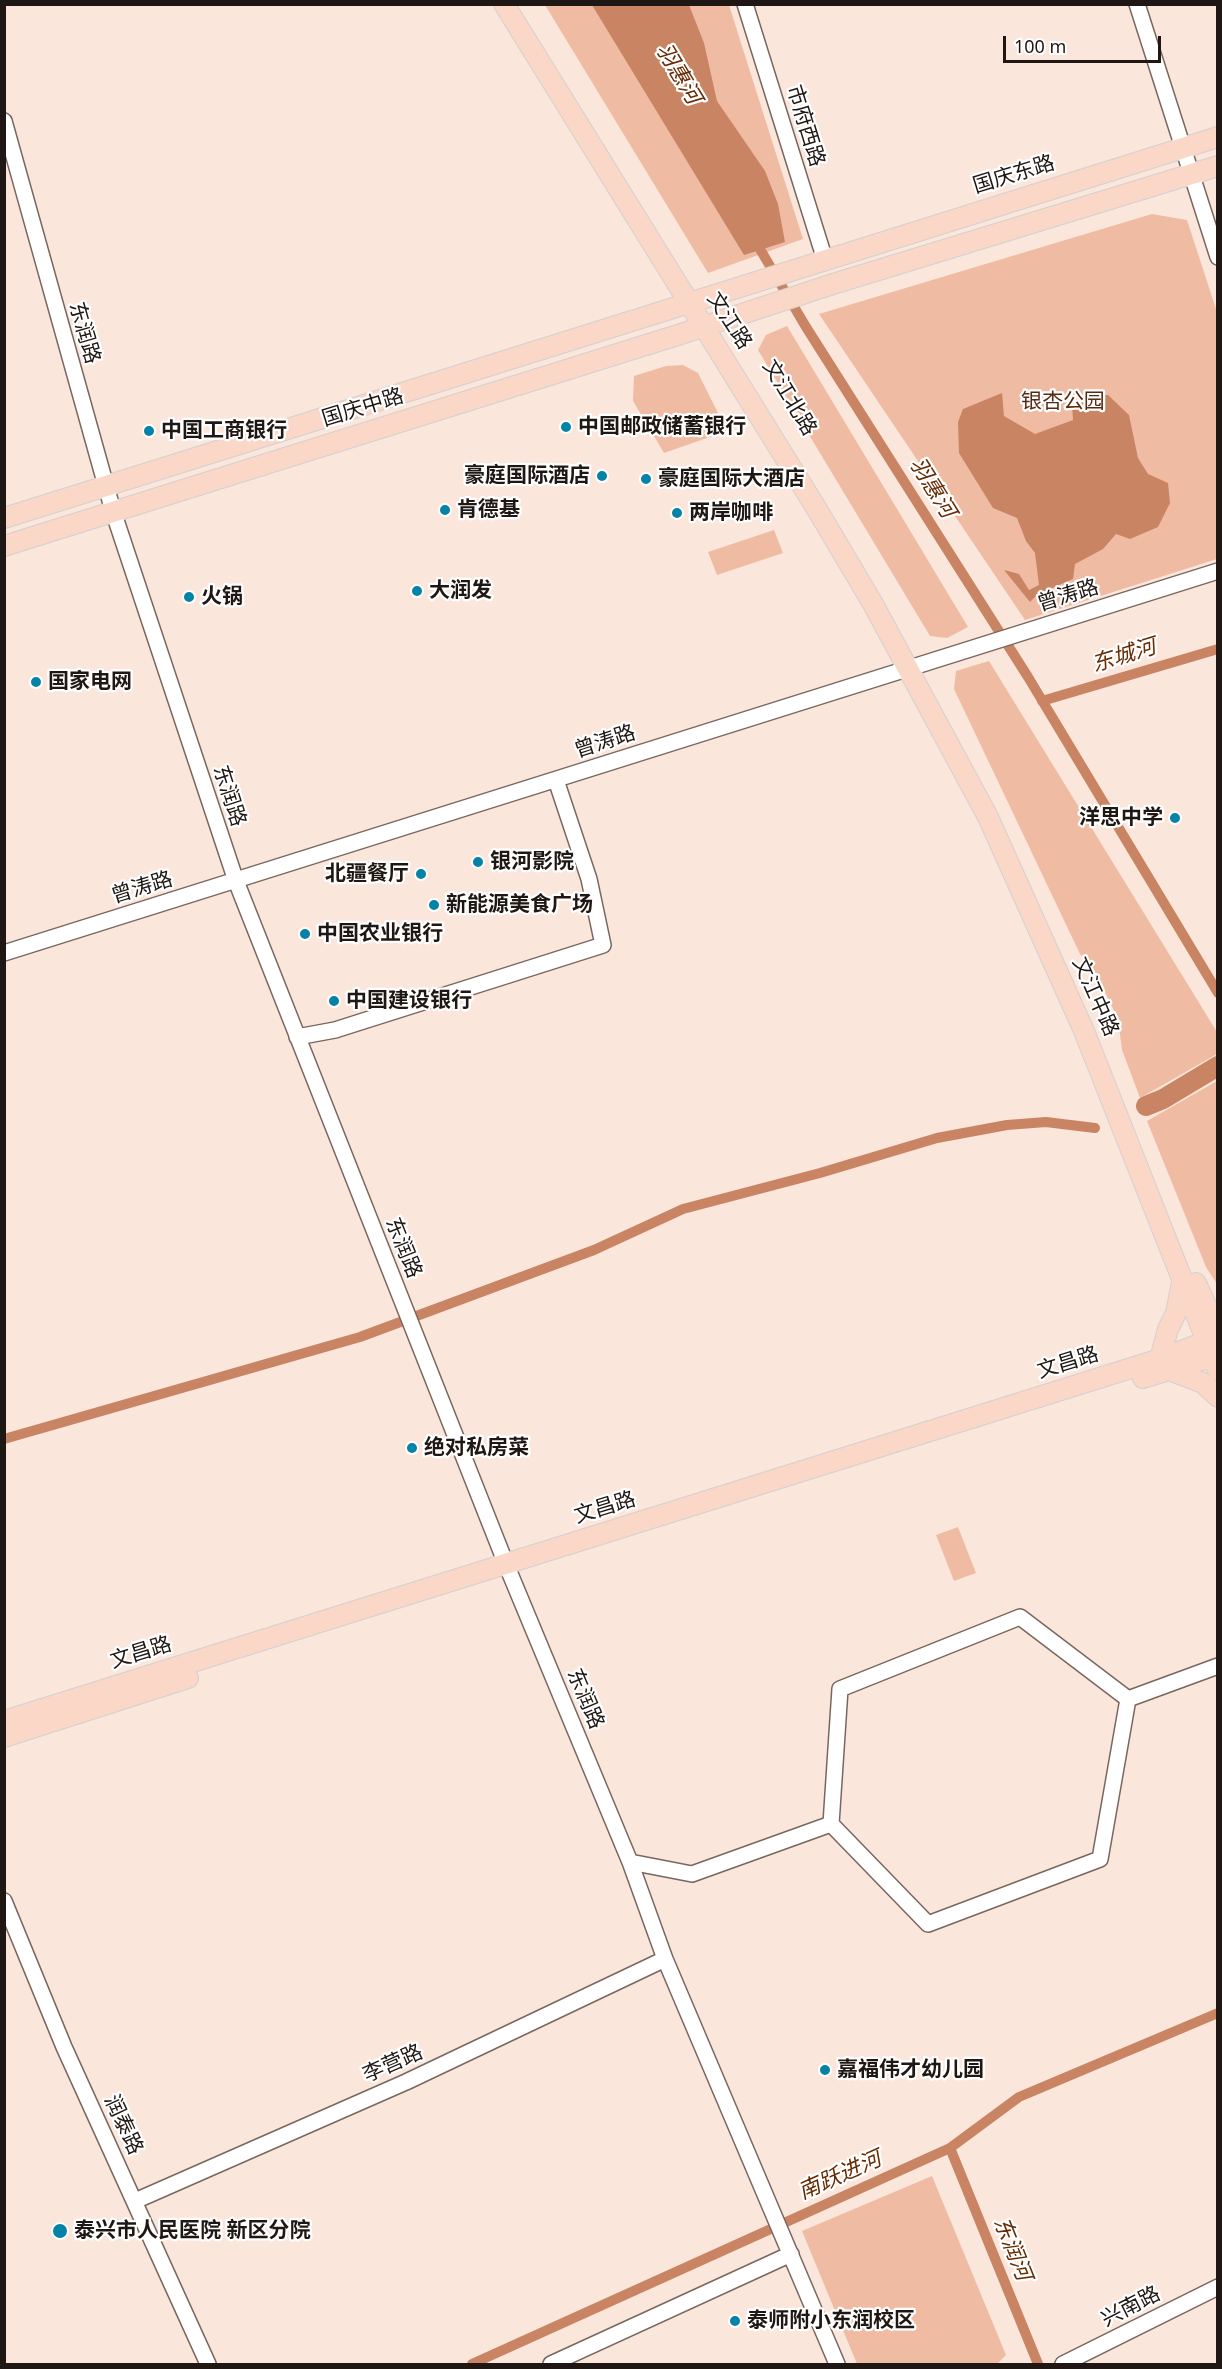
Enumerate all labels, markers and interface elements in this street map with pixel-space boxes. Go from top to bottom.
scale bar [1006,24,1164,62]
text: 100 m [1014,34,1066,58]
water label: 羽惠河 [650,39,706,109]
street label: 市府西路 [781,82,829,170]
street label: 国庆东路 [970,151,1058,199]
street label: 文江路 [701,288,757,354]
street label: 东润路 [63,299,105,367]
street label: 文江北路 [757,356,821,440]
street label: 国庆中路 [319,384,407,432]
park label: 银杏公园 [1021,389,1105,415]
place label: 中国邮政储蓄银行 [578,414,746,440]
place label: 中国工商银行 [161,418,287,444]
marker: 中国邮政储蓄银行 [559,420,573,434]
marker: 中国工商银行 [142,424,156,438]
water label: 羽惠河 [903,453,961,523]
place label: 豪庭国际酒店 [464,463,590,489]
place label: 豪庭国际大酒店 [658,466,805,492]
marker: 豪庭国际酒店 [595,469,609,483]
marker: 豪庭国际大酒店 [639,472,653,486]
place label: 肯德基 [457,497,520,523]
place label: 两岸咖啡 [689,500,773,526]
marker: 肯德基 [438,503,452,517]
marker: 两岸咖啡 [670,506,684,520]
street label: 曾涛路 [1034,575,1102,617]
place label: 大润发 [429,578,492,604]
place label: 火锅 [201,584,243,610]
marker: 大润发 [410,584,424,598]
marker: 火锅 [182,590,196,604]
water label: 东城河 [1089,634,1159,678]
place label: 国家电网 [48,669,132,695]
marker: 国家电网 [29,675,43,689]
street label: 曾涛路 [571,720,639,764]
street label: 东润路 [207,762,251,830]
place label: 洋思中学 [1079,805,1163,831]
marker: 洋思中学 [1168,811,1182,825]
place label: 银河影院 [490,849,574,875]
marker: 银河影院 [471,855,485,869]
place label: 北疆餐厅 [325,861,409,887]
street label: 曾涛路 [108,867,176,909]
marker: 北疆餐厅 [414,867,428,881]
place label: 新能源美食广场 [446,892,593,918]
marker: 新能源美食广场 [427,898,441,912]
place label: 中国农业银行 [317,921,443,947]
marker: 中国农业银行 [298,927,312,941]
street label: 文江中路 [1066,954,1124,1040]
place label: 中国建设银行 [346,988,472,1014]
marker: 中国建设银行 [327,994,341,1008]
street label: 东润路 [380,1214,426,1282]
street label: 文昌路 [1034,1342,1102,1384]
place label: 绝对私房菜 [424,1435,529,1461]
marker: 绝对私房菜 [405,1441,419,1455]
street label: 文昌路 [571,1487,639,1529]
street label: 文昌路 [107,1632,175,1674]
street label: 东润路 [561,1665,609,1733]
street label: 李营路 [359,2040,427,2088]
place label: 嘉福伟才幼儿园 [837,2057,984,2083]
marker: 嘉福伟才幼儿园 [818,2063,832,2077]
street label: 润泰路 [98,2091,148,2159]
water label: 南跃进河 [794,2146,886,2206]
water label: 东润河 [987,2213,1037,2285]
place label: 泰兴市人民医院 新区分院 [74,2218,310,2244]
marker: 泰兴市人民医院 新区分院 [51,2222,69,2240]
street label: 兴南路 [1097,2281,1165,2333]
place label: 泰师附小东润校区 [747,2308,915,2334]
marker: 泰师附小东润校区 [728,2314,742,2328]

